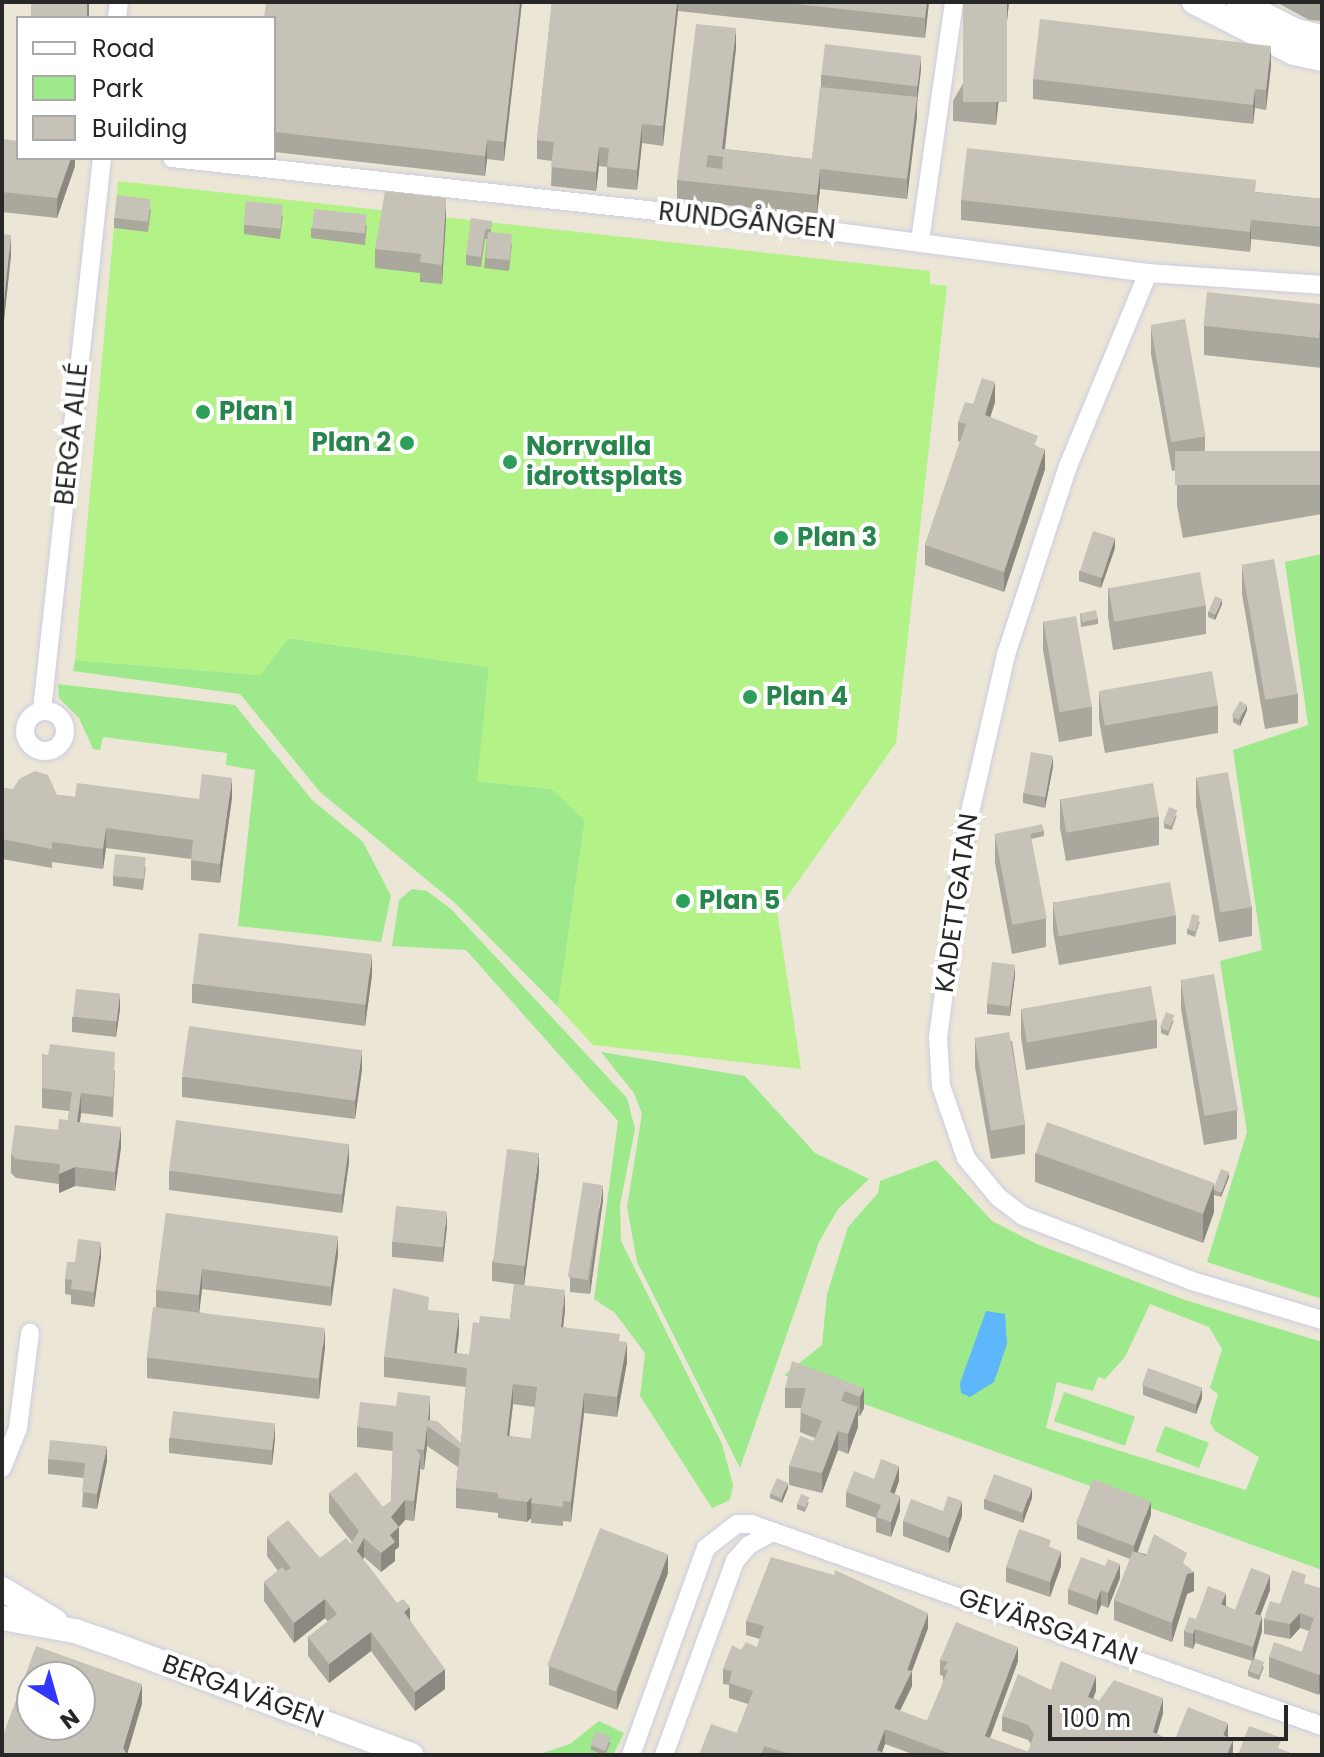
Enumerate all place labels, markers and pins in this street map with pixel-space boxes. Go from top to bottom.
place label: Plan 1 [219,396,293,428]
marker: Plan 1 [194,403,212,421]
place label: Plan 2 [312,427,391,459]
place label: Norrvalla idrottsplats [526,431,683,492]
marker: Plan 2 [398,434,416,452]
marker: Norrvalla idrottsplats [501,453,519,471]
place label: Plan 3 [797,522,877,554]
marker: Plan 3 [772,529,790,547]
place label: Plan 4 [766,681,848,713]
marker: Plan 4 [741,688,759,706]
place label: Plan 5 [699,885,780,917]
marker: Plan 5 [674,892,692,910]

